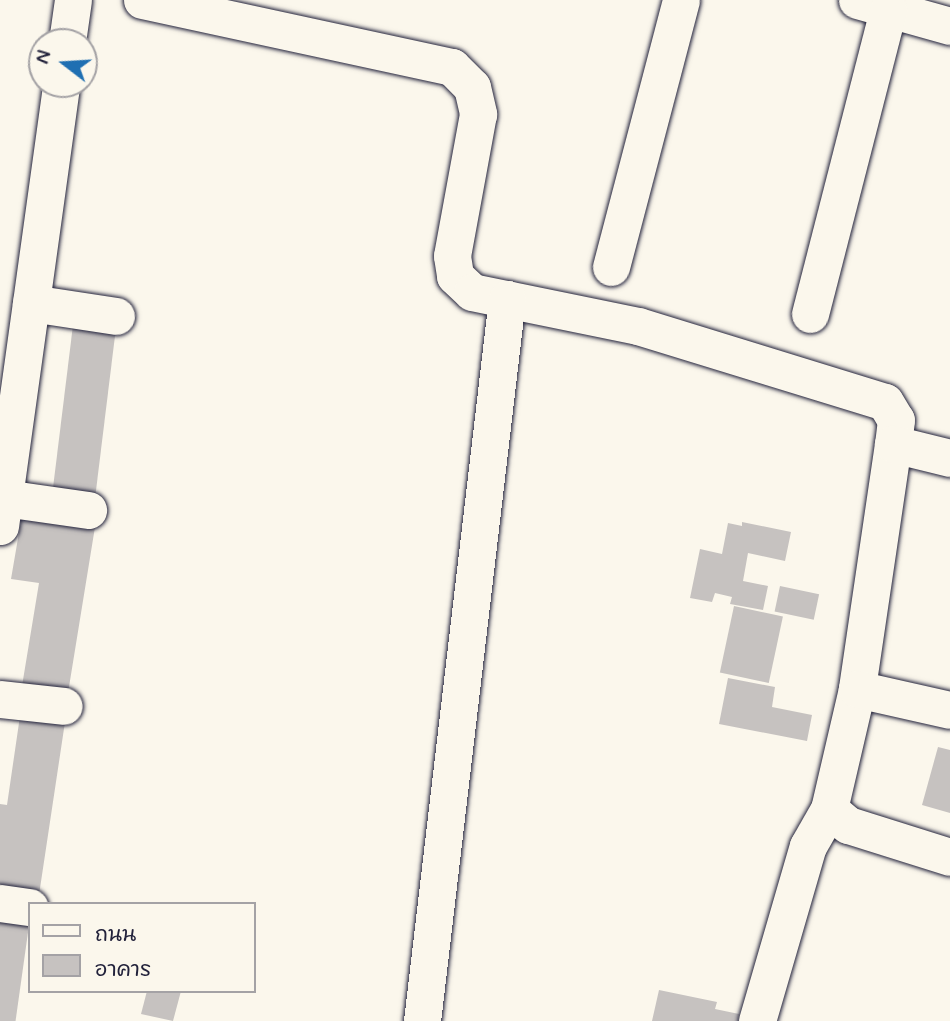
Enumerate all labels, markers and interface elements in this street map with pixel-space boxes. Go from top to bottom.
north arrow [28,28,98,98]
text: N [31,48,58,67]
legend [28,902,256,993]
text: ถนน [95,921,136,949]
text: อาคาร [95,956,151,984]

